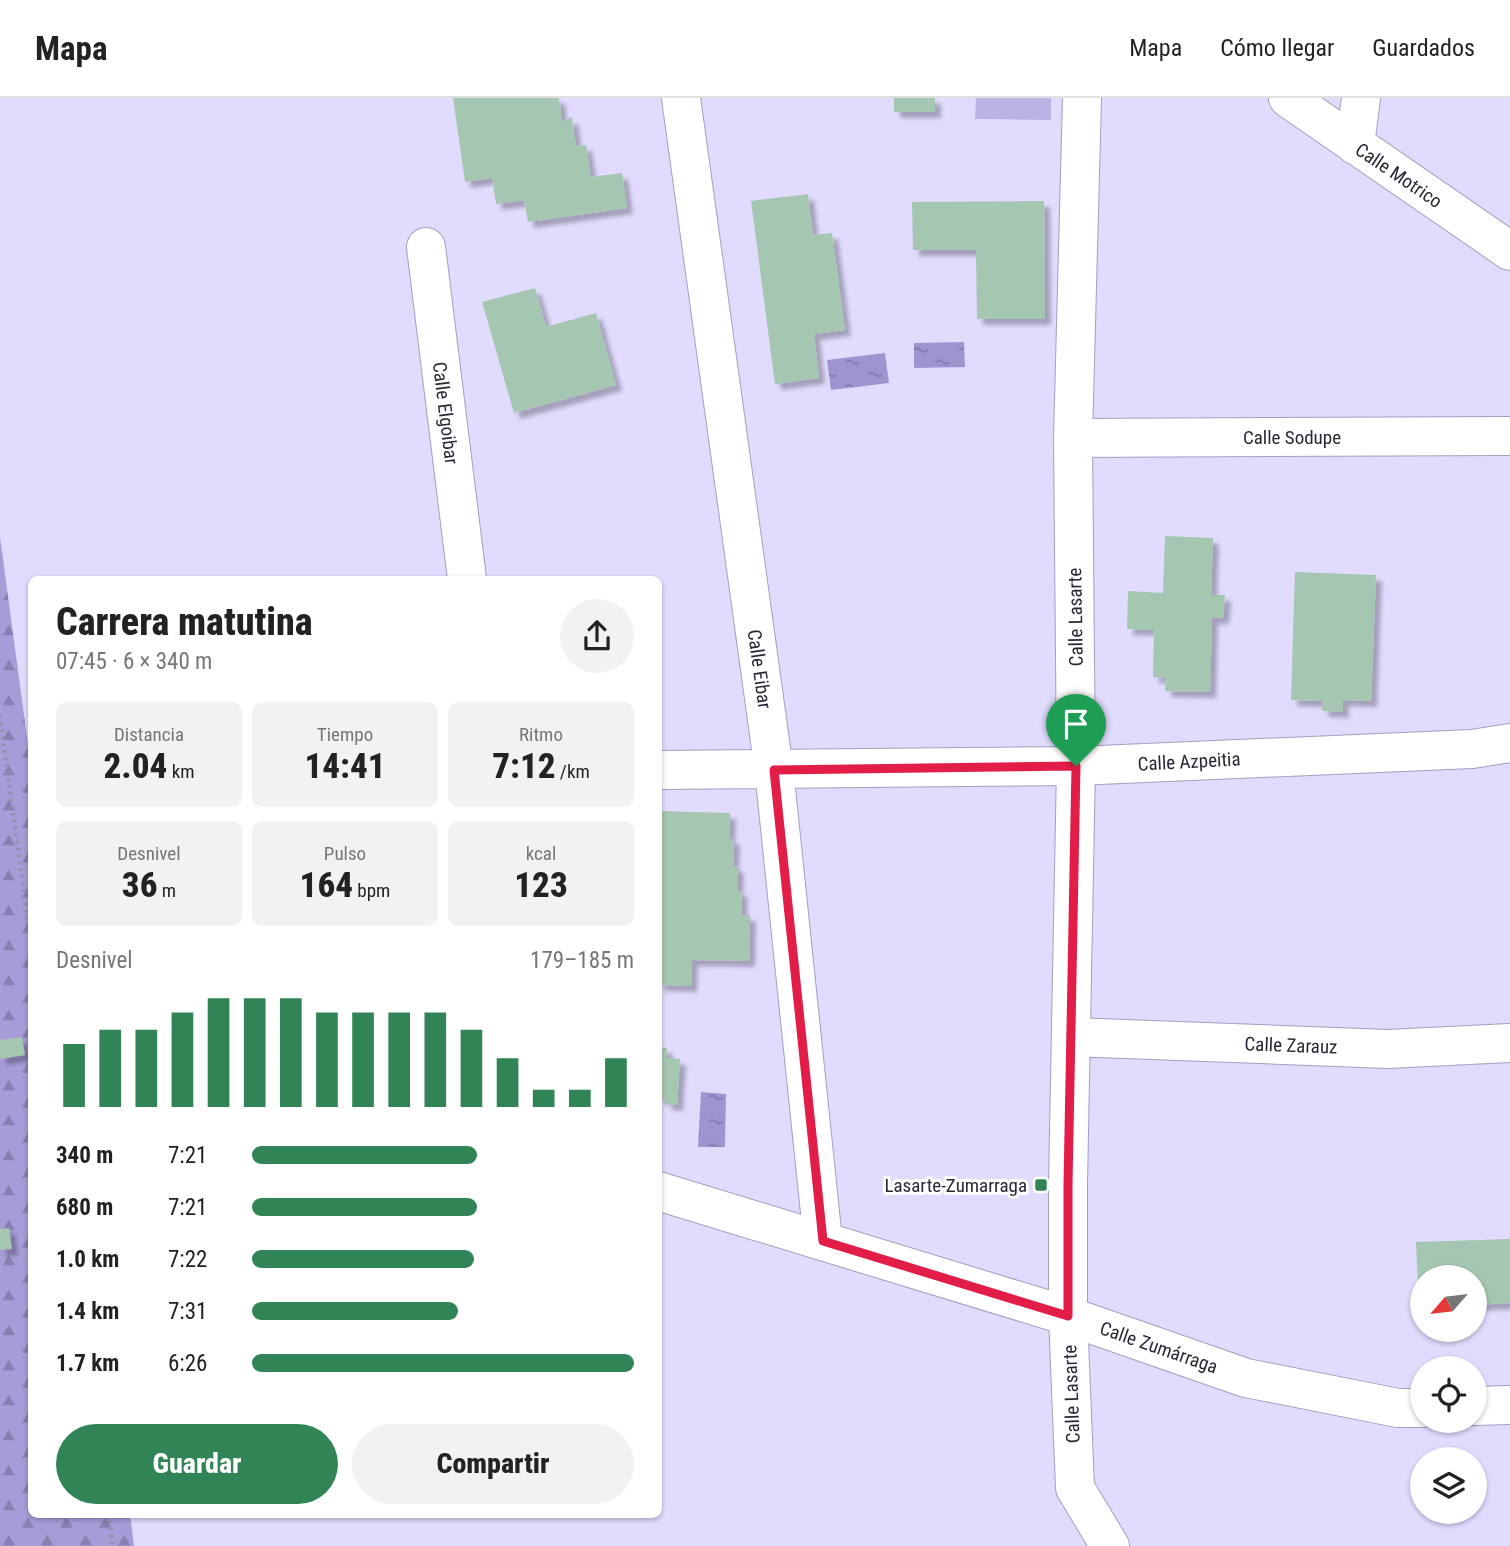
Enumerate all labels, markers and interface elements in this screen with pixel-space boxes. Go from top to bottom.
text: Mapa [35,29,107,68]
text: Mapa [1129,34,1182,62]
text: Cómo llegar [1220,34,1334,62]
text: Guardados [1372,34,1475,62]
street label: Calle Motrico [1351,138,1447,213]
street label: Calle Elgoibar [428,360,463,466]
street label: Calle Sodupe [1243,426,1341,449]
street label: Calle Lasarte [1063,567,1088,666]
button: share [560,599,634,673]
text: Carrera matutina [56,600,313,644]
street label: Calle Eibar [743,628,776,710]
text: 07:45 · 6 × 340 m [56,648,212,675]
pin [1046,694,1106,766]
icon: arrive [1057,705,1095,743]
text: Distancia [114,723,184,746]
text: Tiempo [317,723,373,746]
text: Ritmo [519,723,563,746]
text: 2.04 [104,746,167,787]
text: 14:41 [304,746,386,787]
text: 7:12 [492,746,555,787]
street label: Calle Azpeitia [1137,747,1241,776]
text: km [167,760,195,783]
text: /km [555,760,590,783]
text: Desnivel [117,842,181,865]
text: Pulso [324,842,366,865]
text: kcal [526,842,556,865]
text: 36 [122,865,157,906]
text: 164 [300,865,353,906]
text: 123 [514,865,568,906]
text: m [157,879,176,902]
text: bpm [353,879,390,902]
text: Desnivel [56,947,133,974]
text: 179–185 m [530,947,634,974]
street label: Calle Zarauz [1244,1032,1338,1059]
text: 340 m [56,1142,113,1169]
text: 7:21 [168,1142,207,1169]
place label: Lasarte-Zumarraga [884,1174,1027,1197]
marker: Lasarte-Zumarraga [1033,1177,1049,1193]
text: 680 m [56,1194,113,1221]
text: 7:21 [168,1194,207,1221]
text: 1.0 km [56,1246,119,1273]
text: 7:22 [168,1246,207,1273]
north arrow [1410,1265,1488,1342]
map controls [1410,1265,1487,1524]
text: 1.4 km [56,1298,119,1325]
text: 7:31 [168,1298,207,1325]
street label: Calle Zumárraga [1097,1317,1221,1378]
street label: Calle Lasarte [1058,1344,1085,1444]
text: 1.7 km [56,1350,119,1377]
text: 6:26 [168,1350,207,1377]
button: locate [1410,1356,1487,1433]
button: Guardar [56,1424,338,1504]
button: Compartir [352,1424,634,1504]
button: layers [1410,1447,1487,1524]

